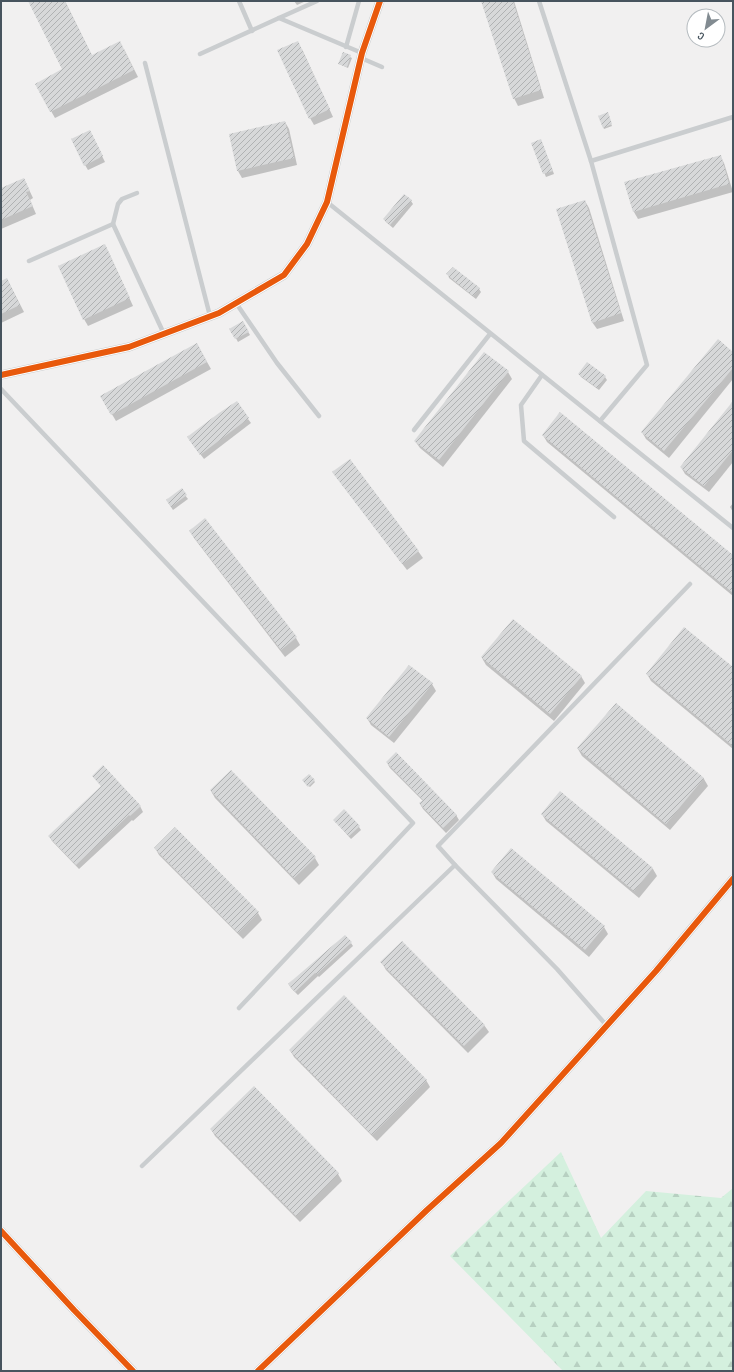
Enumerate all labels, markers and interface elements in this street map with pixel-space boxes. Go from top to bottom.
north arrow [686,8,726,48]
text: С [695,29,707,43]

